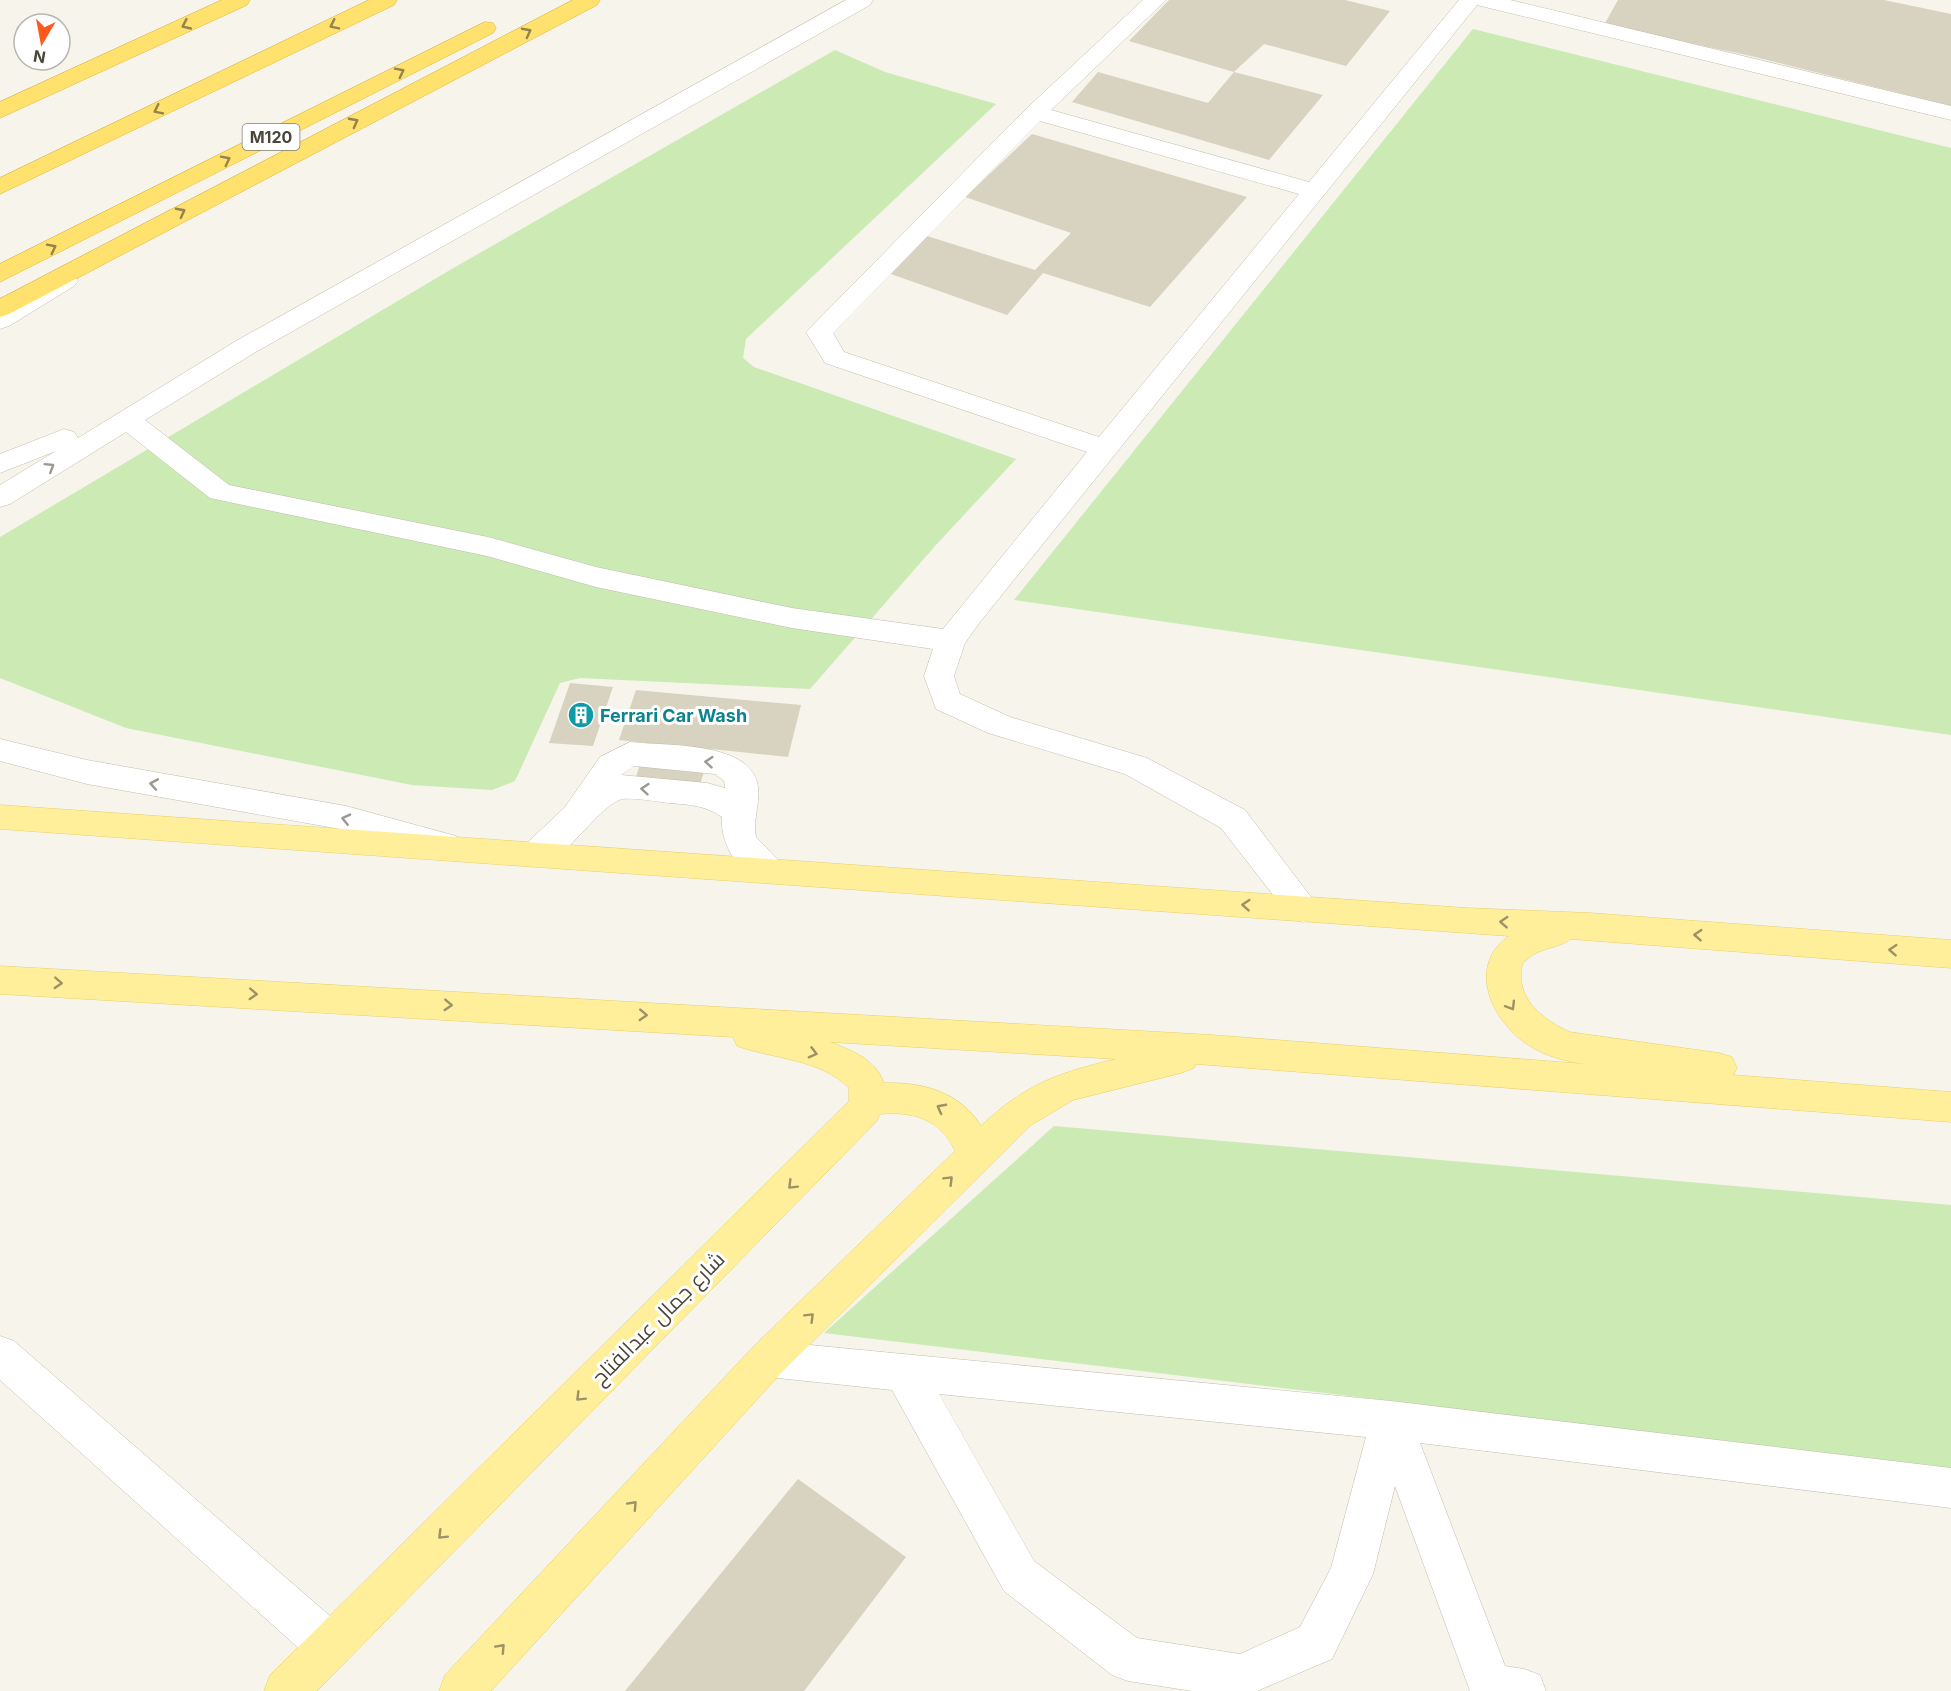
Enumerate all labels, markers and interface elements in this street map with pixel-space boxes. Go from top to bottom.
north arrow [12,12,72,72]
one-way arrow [181,17,192,29]
one-way arrow [329,18,340,30]
one-way arrow [521,28,532,39]
text: N [32,46,47,68]
one-way arrow [394,67,405,79]
one-way arrow [153,103,164,115]
one-way arrow [348,118,359,129]
road number: M120 [242,124,300,150]
one-way arrow [220,155,231,167]
one-way arrow [175,208,186,219]
one-way arrow [46,243,57,255]
one-way arrow [44,463,54,475]
building icon: Ferrari Car Wash [566,700,596,730]
place label: Ferrari Car Wash [600,705,747,726]
one-way arrow [705,756,714,769]
one-way arrow [149,778,159,791]
one-way arrow [640,783,649,796]
one-way arrow [341,813,351,826]
one-way arrow [1242,899,1251,912]
one-way arrow [1499,916,1508,929]
one-way arrow [1694,928,1703,941]
one-way arrow [1888,943,1897,956]
one-way arrow [54,977,63,990]
one-way arrow [249,988,258,1001]
one-way arrow [443,998,452,1011]
one-way arrow [1503,1000,1515,1010]
one-way arrow [638,1009,647,1022]
one-way arrow [808,1045,818,1058]
one-way arrow [936,1104,947,1116]
one-way arrow [941,1176,952,1187]
one-way arrow [788,1177,799,1188]
street label: شارع جمال عبدالفتاح [586,1246,731,1391]
one-way arrow [803,1314,814,1325]
one-way arrow [576,1389,587,1400]
one-way arrow [626,1501,637,1512]
one-way arrow [438,1527,449,1538]
one-way arrow [494,1644,505,1655]

